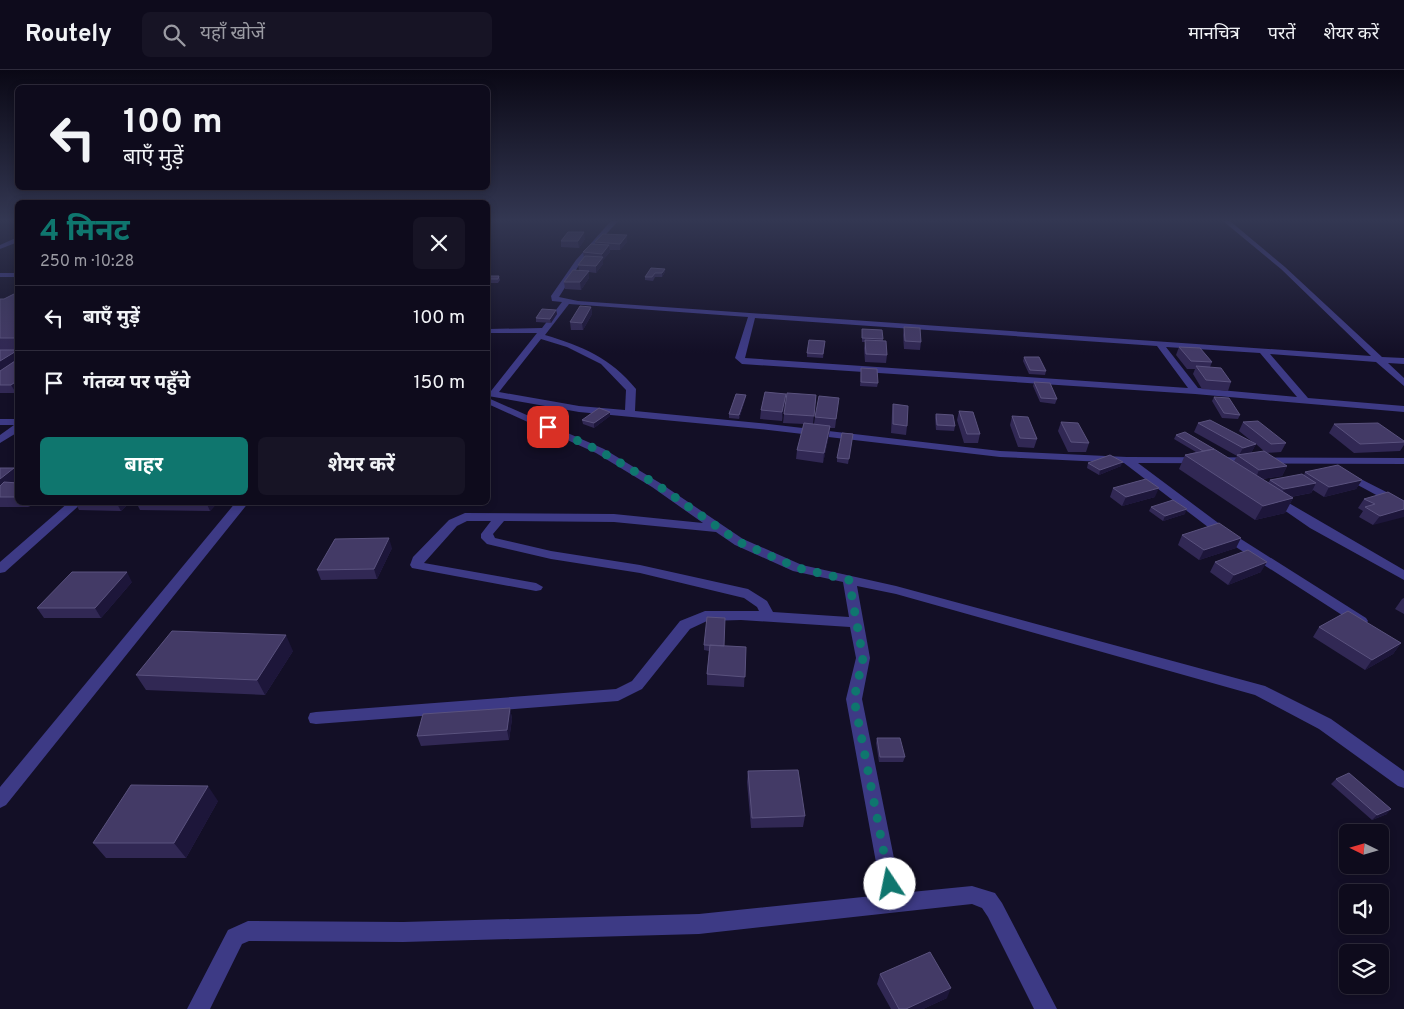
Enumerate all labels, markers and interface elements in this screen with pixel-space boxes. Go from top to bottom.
search box [142,12,492,57]
text: Routely [25,20,112,50]
icon: search [160,21,188,49]
text: यहाँ खोजें [200,22,265,46]
text: मानचित्र [1188,23,1240,46]
text: परतें [1268,23,1296,46]
text: शेयर करें [1324,23,1379,46]
text: 100 m [123,101,223,145]
icon: left [40,105,105,170]
text: बाएँ मुड़ें [123,145,184,172]
text: 4 मिनट [40,214,130,251]
button: close [413,217,465,269]
text: 250 m · 10:28 [40,252,134,272]
icon: left [40,304,68,332]
text: बाएँ मुड़ें [83,306,140,330]
text: 100 m [413,306,465,330]
icon: arrive [40,369,68,397]
text: गंतव्य पर पहुँचे [83,371,190,395]
text: 150 m [413,371,465,395]
pin [527,406,569,448]
icon: arrive [534,413,562,441]
button: बाहर [40,437,248,495]
button: शेयर करें [258,437,465,495]
north arrow [1339,824,1389,874]
map controls [1339,824,1389,994]
position arrow [863,857,915,909]
button: sound [1339,884,1389,934]
button: layers [1339,944,1389,994]

